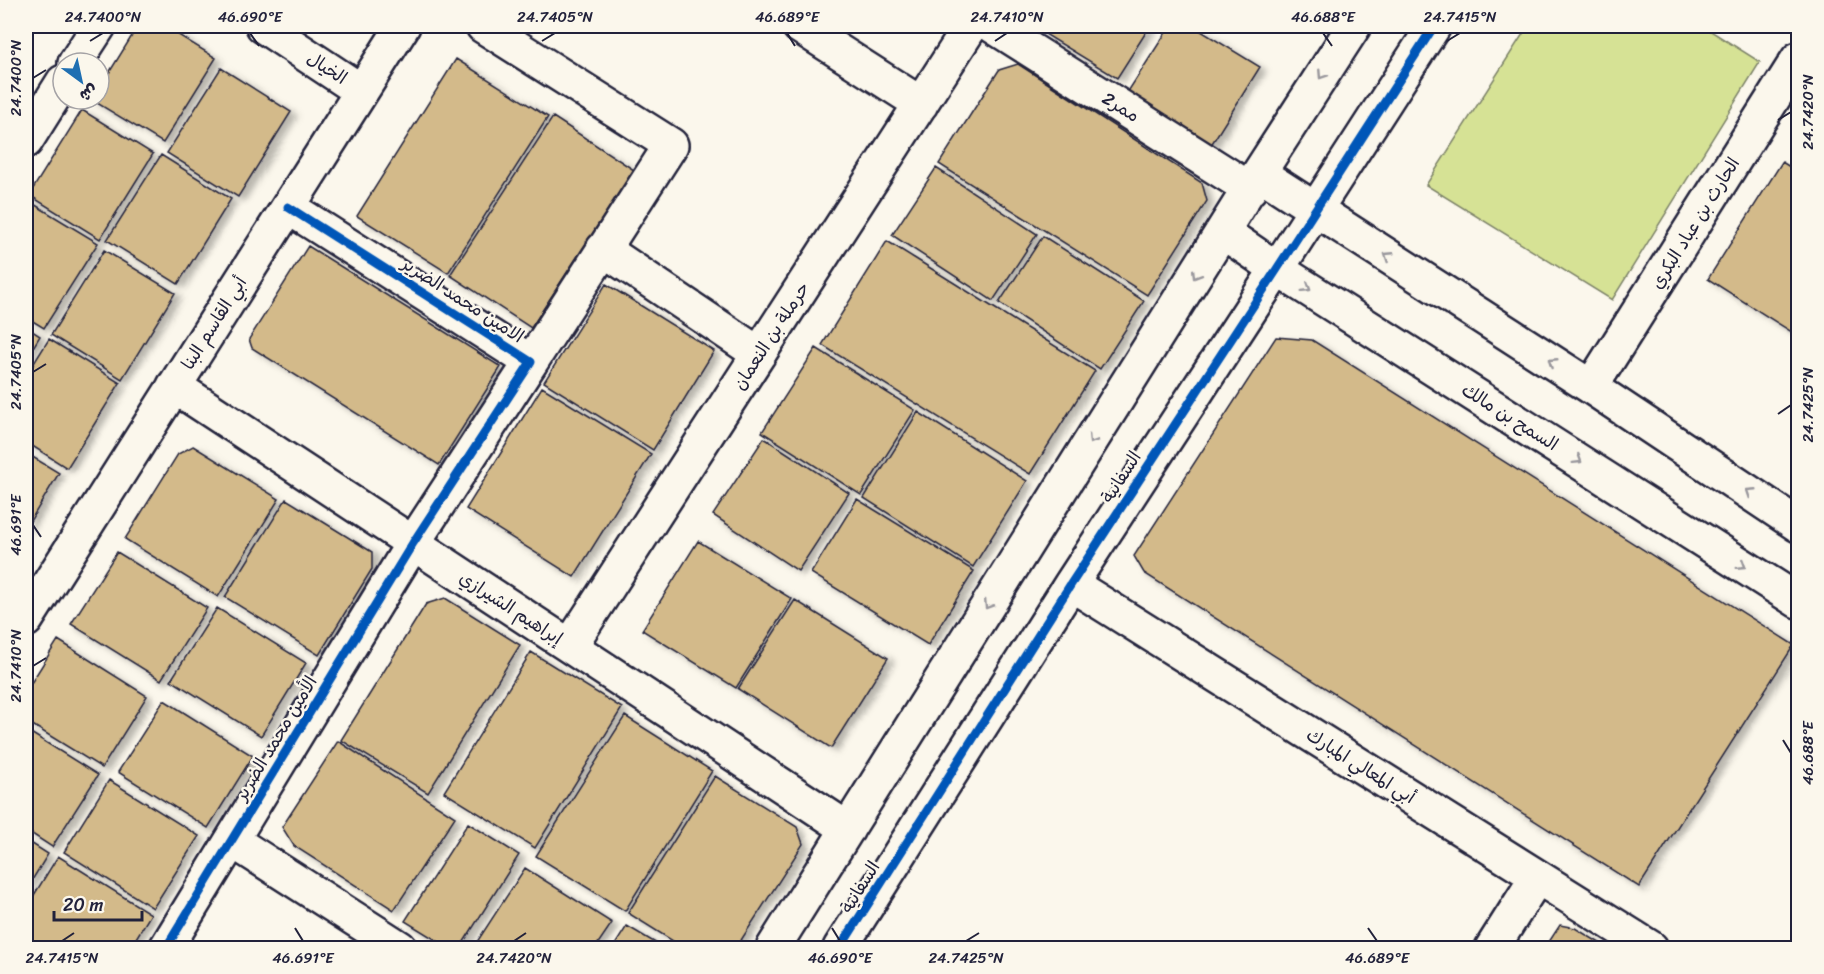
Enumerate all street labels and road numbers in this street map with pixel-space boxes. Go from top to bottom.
street label: الخيال [300,43,354,93]
street label: ممر2 [1096,83,1146,131]
street label: الحارث بن عباد البكري [1641,151,1749,295]
street label: الامين محمد الضرير [394,247,531,352]
street label: أبي القاسم البنا [172,269,256,376]
street label: حرملة بن النعمان [724,275,818,397]
street label: السمح بن مالك [1455,374,1565,460]
street label: السفانية [1092,444,1150,510]
street label: إبراهيم الشيرازي [453,562,569,654]
street label: الأمين محمد الضرير [225,669,326,808]
street label: أبي المعالي المبارك [1300,719,1423,813]
street label: السفانية [831,854,889,920]

